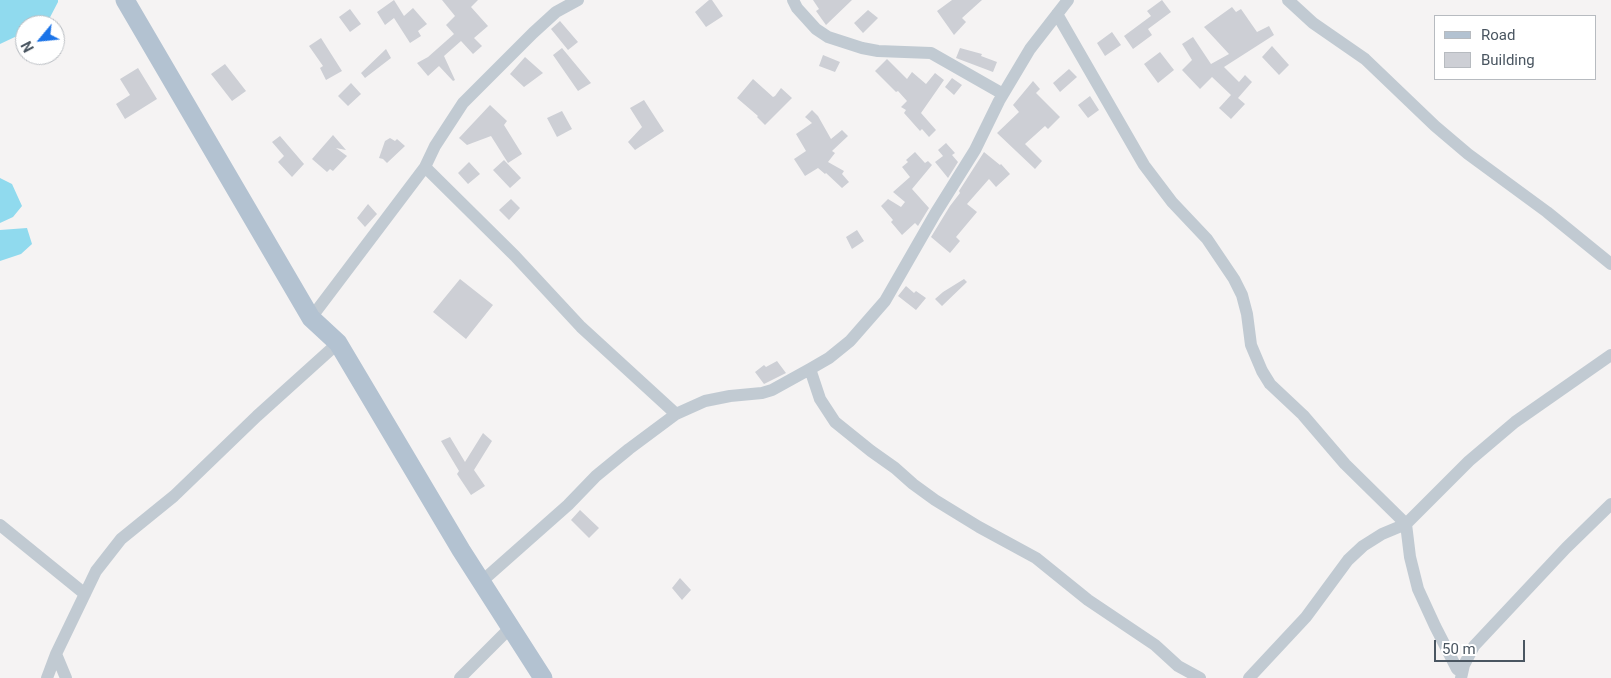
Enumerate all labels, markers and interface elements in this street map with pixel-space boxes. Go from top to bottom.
north arrow [15,15,65,65]
legend [1434,15,1596,80]
text: Road [1481,26,1515,44]
text: N [18,38,37,55]
text: Building [1481,51,1535,69]
scale bar [1436,630,1527,662]
text: 50 m [1442,640,1476,658]

